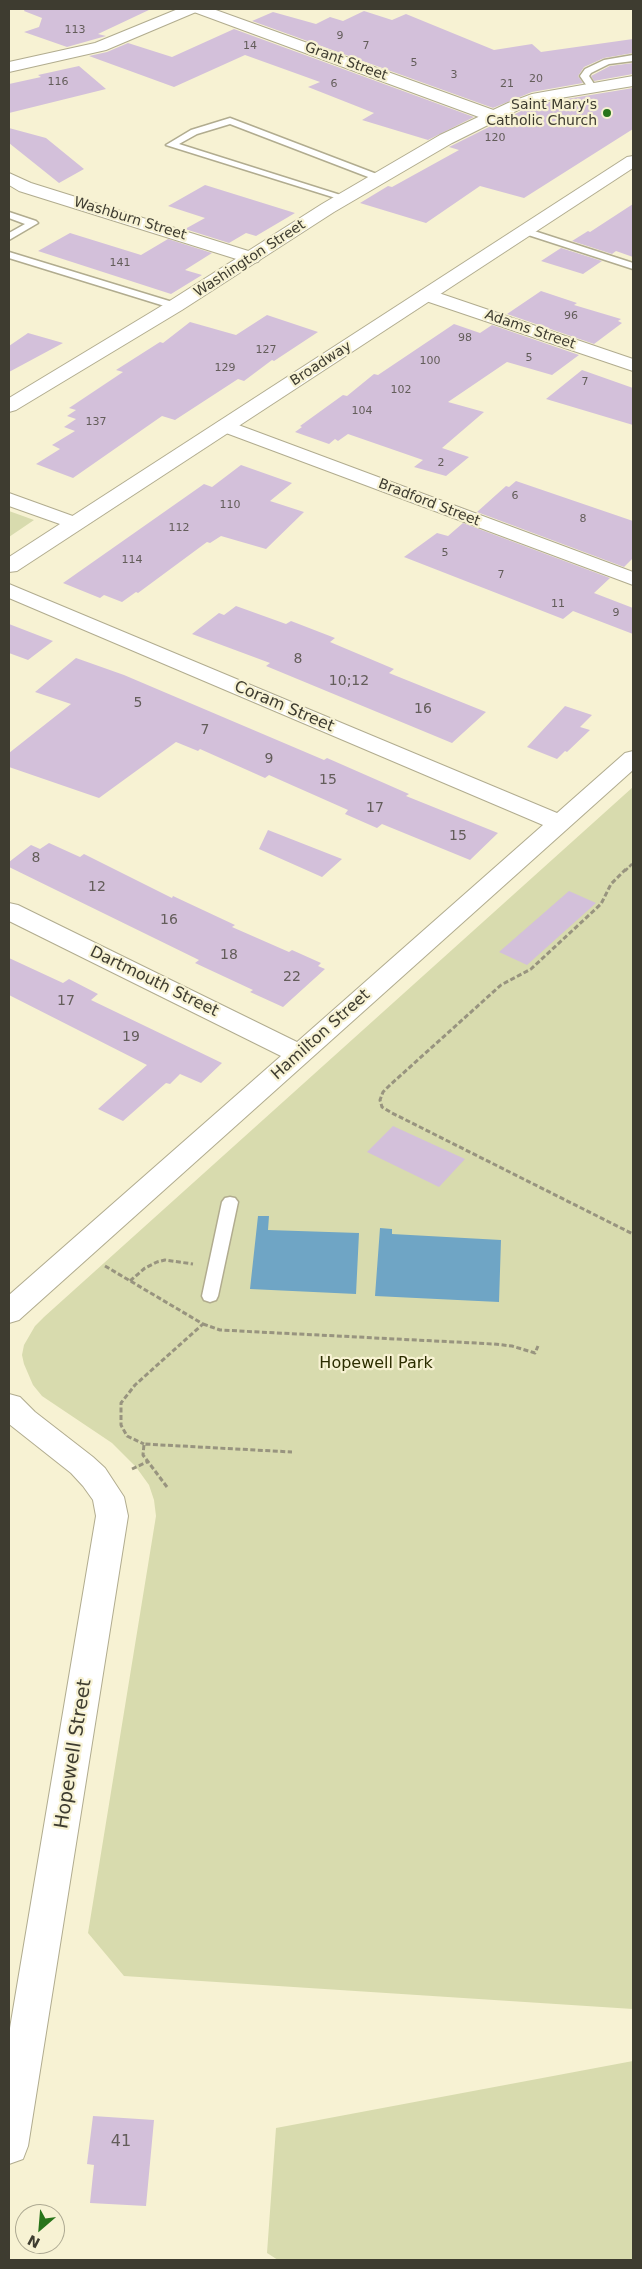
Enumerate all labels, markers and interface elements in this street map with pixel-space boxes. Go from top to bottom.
house number: 113 [65,23,85,37]
house number: 9 [337,29,343,43]
house number: 14 [243,39,257,53]
street label: Grant Street [302,39,390,85]
house number: 7 [363,39,369,53]
house number: 5 [411,56,417,70]
house number: 3 [451,68,457,82]
house number: 20 [529,72,543,86]
house number: 116 [48,75,68,89]
house number: 6 [331,77,337,91]
house number: 21 [500,77,514,91]
place label: Saint Mary's Catholic Church [486,97,597,130]
marker: Saint Mary's Catholic Church [601,107,613,119]
house number: 120 [485,131,505,145]
street label: Washburn Street [72,194,188,244]
street label: Washington Street [191,217,309,301]
house number: 141 [110,256,130,270]
street label: Adams Street [482,307,578,353]
house number: 96 [564,309,578,323]
house number: 98 [458,331,472,345]
street label: Broadway [287,338,355,390]
house number: 127 [256,343,276,357]
house number: 5 [526,351,532,365]
house number: 100 [420,354,440,368]
house number: 129 [215,361,235,375]
house number: 7 [582,375,588,389]
house number: 102 [391,383,411,397]
house number: 104 [352,404,372,418]
house number: 137 [86,415,106,429]
house number: 2 [438,456,444,470]
street label: Bradford Street [376,476,482,530]
house number: 6 [512,489,518,503]
house number: 110 [220,498,240,512]
house number: 8 [580,512,586,526]
house number: 112 [169,521,189,535]
house number: 5 [442,546,448,560]
house number: 114 [122,553,142,567]
house number: 7 [498,568,504,582]
house number: 11 [551,597,565,611]
house number: 9 [613,606,619,620]
house number: 8 [294,651,302,667]
house number: 10;12 [329,673,369,689]
street label: Coram Street [231,677,337,737]
house number: 5 [134,695,142,711]
house number: 16 [414,701,432,717]
house number: 7 [201,722,209,738]
house number: 9 [265,751,273,767]
house number: 15 [319,772,337,788]
house number: 17 [366,800,384,816]
house number: 15 [449,828,467,844]
house number: 8 [32,850,40,866]
house number: 12 [88,879,106,895]
house number: 16 [160,912,178,928]
street label: Dartmouth Street [87,943,221,1021]
house number: 18 [220,947,238,963]
house number: 22 [283,969,301,985]
street label: Hamilton Street [268,986,374,1084]
house number: 17 [57,993,75,1009]
house number: 19 [122,1029,140,1045]
park label: Hopewell Park [319,1354,433,1374]
street label: Hopewell Street [51,1678,97,1830]
house number: 41 [111,2132,131,2152]
north arrow [15,2204,65,2254]
text: N [25,2232,42,2251]

